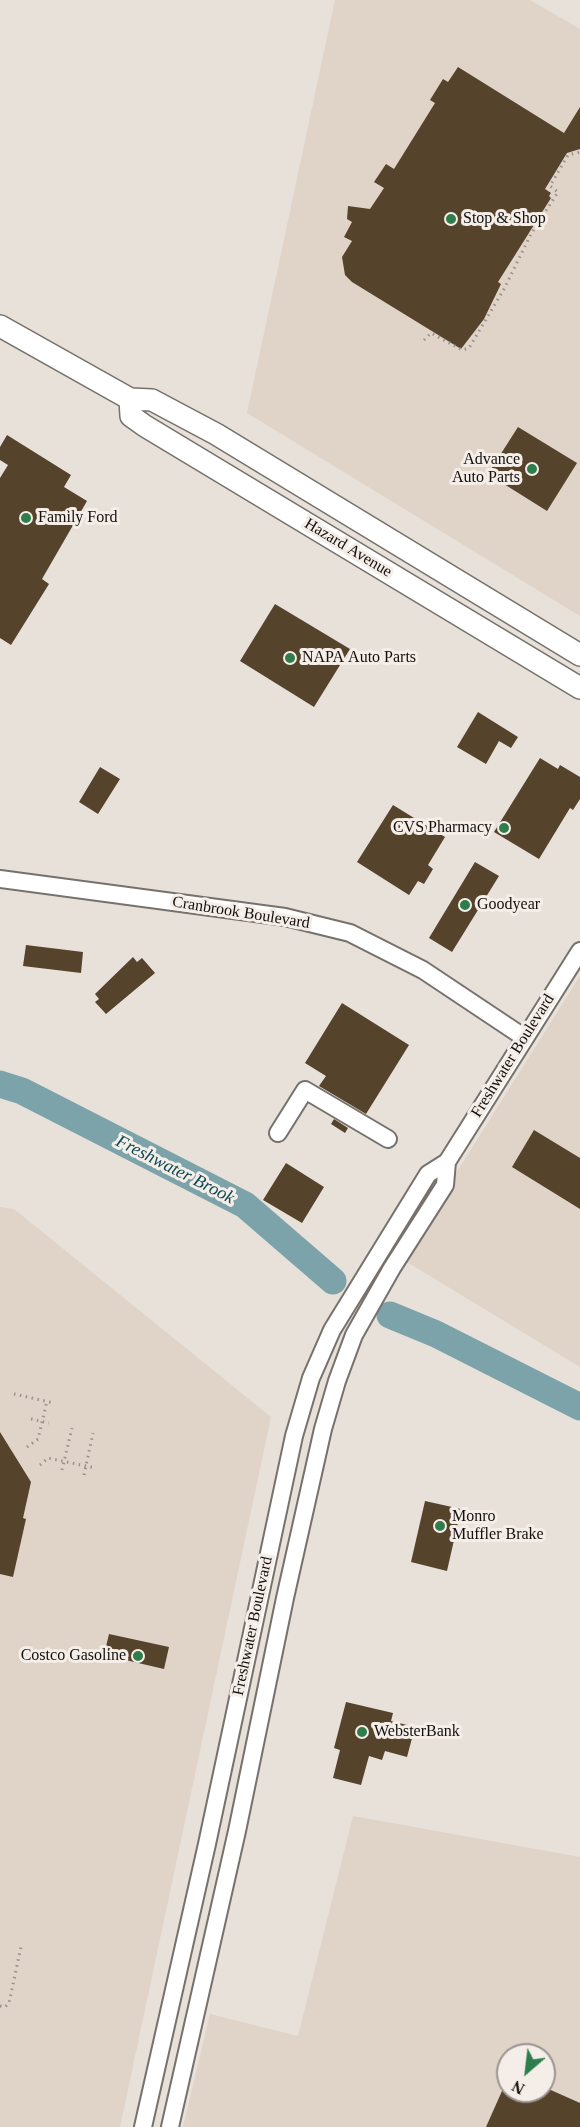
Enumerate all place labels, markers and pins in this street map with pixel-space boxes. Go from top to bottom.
place label: Stop & Shop [463,209,546,229]
marker: Stop & Shop [444,212,458,226]
place label: Advance Auto Parts [452,450,520,488]
marker: Advance Auto Parts [525,462,539,476]
place label: Family Ford [38,508,118,528]
marker: Family Ford [19,511,33,525]
place label: NAPA Auto Parts [302,648,416,668]
marker: NAPA Auto Parts [283,651,297,665]
place label: CVS Pharmacy [393,818,492,838]
marker: CVS Pharmacy [497,821,511,835]
place label: Goodyear [477,895,540,915]
marker: Goodyear [458,898,472,912]
place label: Monro Muffler Brake [452,1507,544,1545]
marker: Monro Muffler Brake [433,1519,447,1533]
place label: Costco Gasoline [21,1646,126,1666]
marker: Costco Gasoline [131,1649,145,1663]
place label: WebsterBank [374,1722,460,1742]
marker: WebsterBank [355,1725,369,1739]

